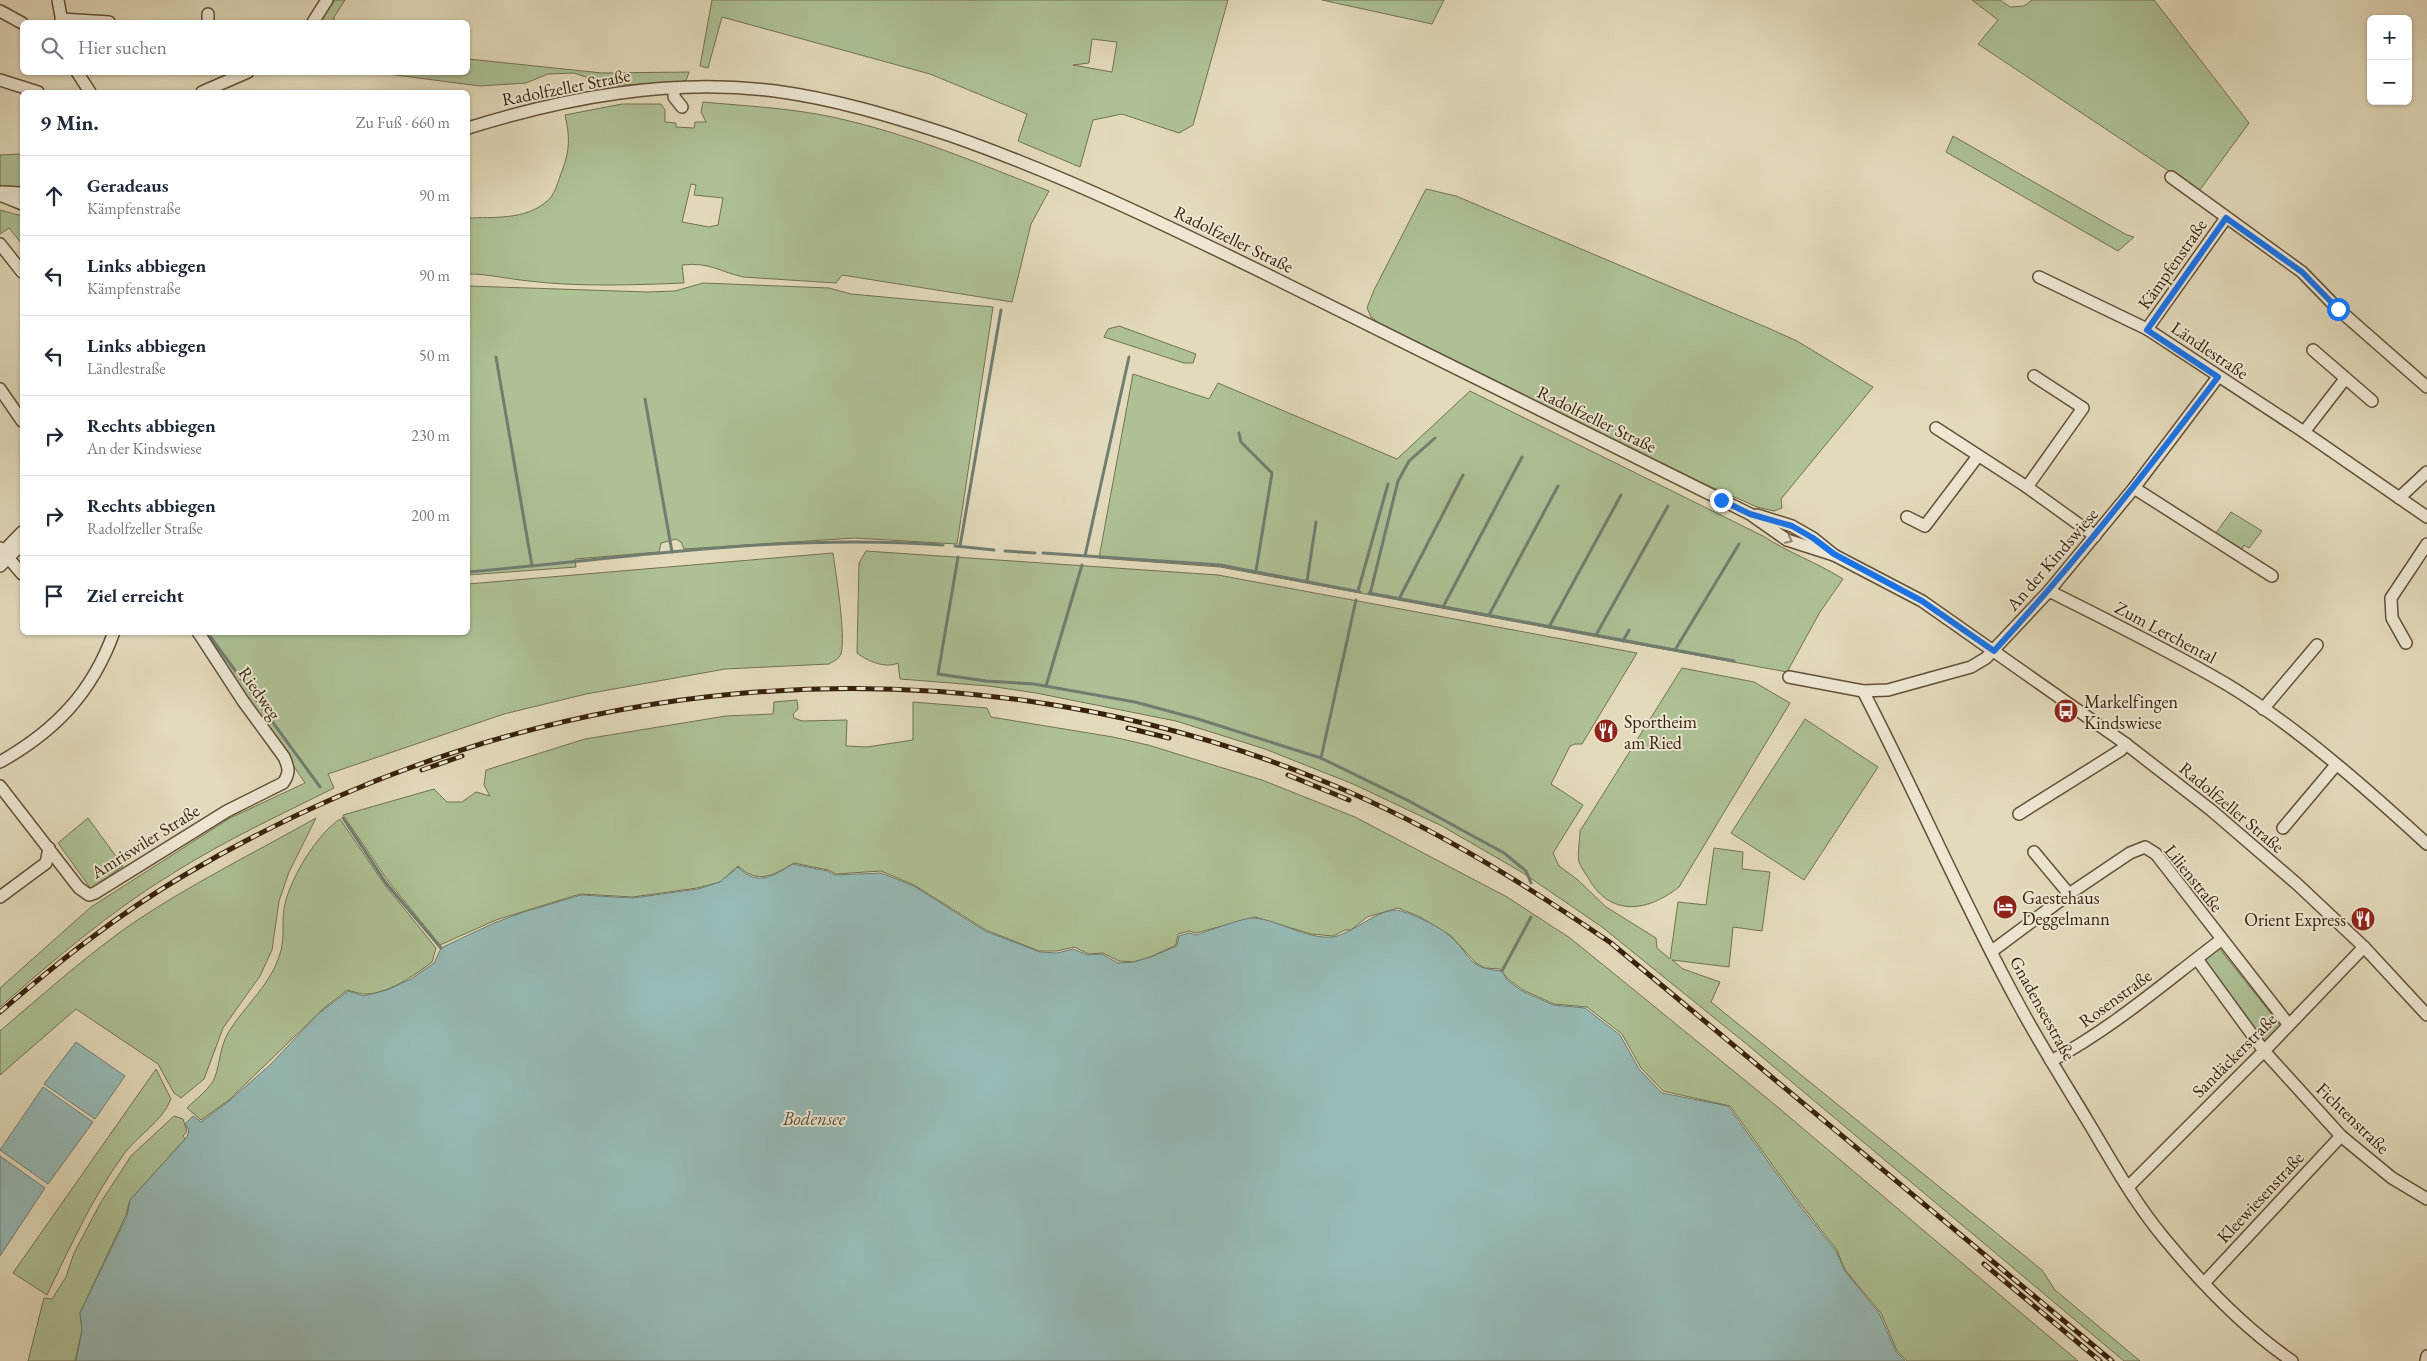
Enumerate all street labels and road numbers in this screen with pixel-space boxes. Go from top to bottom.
street label: Radolfzeller Straße [500,63,632,111]
street label: Radolfzeller Straße [1170,200,1298,278]
street label: Kämpfenstraße [2132,214,2212,314]
street label: Ländlestraße [2167,316,2253,384]
street label: Radolfzeller Straße [1533,380,1661,458]
street label: An der Kindswiese [2000,503,2103,616]
street label: Zum Lerchental [2111,596,2221,668]
street label: Riedweg [233,662,287,724]
street label: Radolfzeller Straße [2175,756,2289,858]
street label: Amriswiler Straße [86,798,204,884]
street label: Lilienstraße [2160,839,2228,917]
street label: Gnadenseestraße [2005,952,2081,1064]
street label: Rosenstraße [2074,964,2156,1032]
street label: Sandäckerstraße [2187,1008,2281,1102]
street label: Fichtenstraße [2312,1077,2394,1159]
street label: Kleewiesenstraße [2212,1146,2308,1248]

